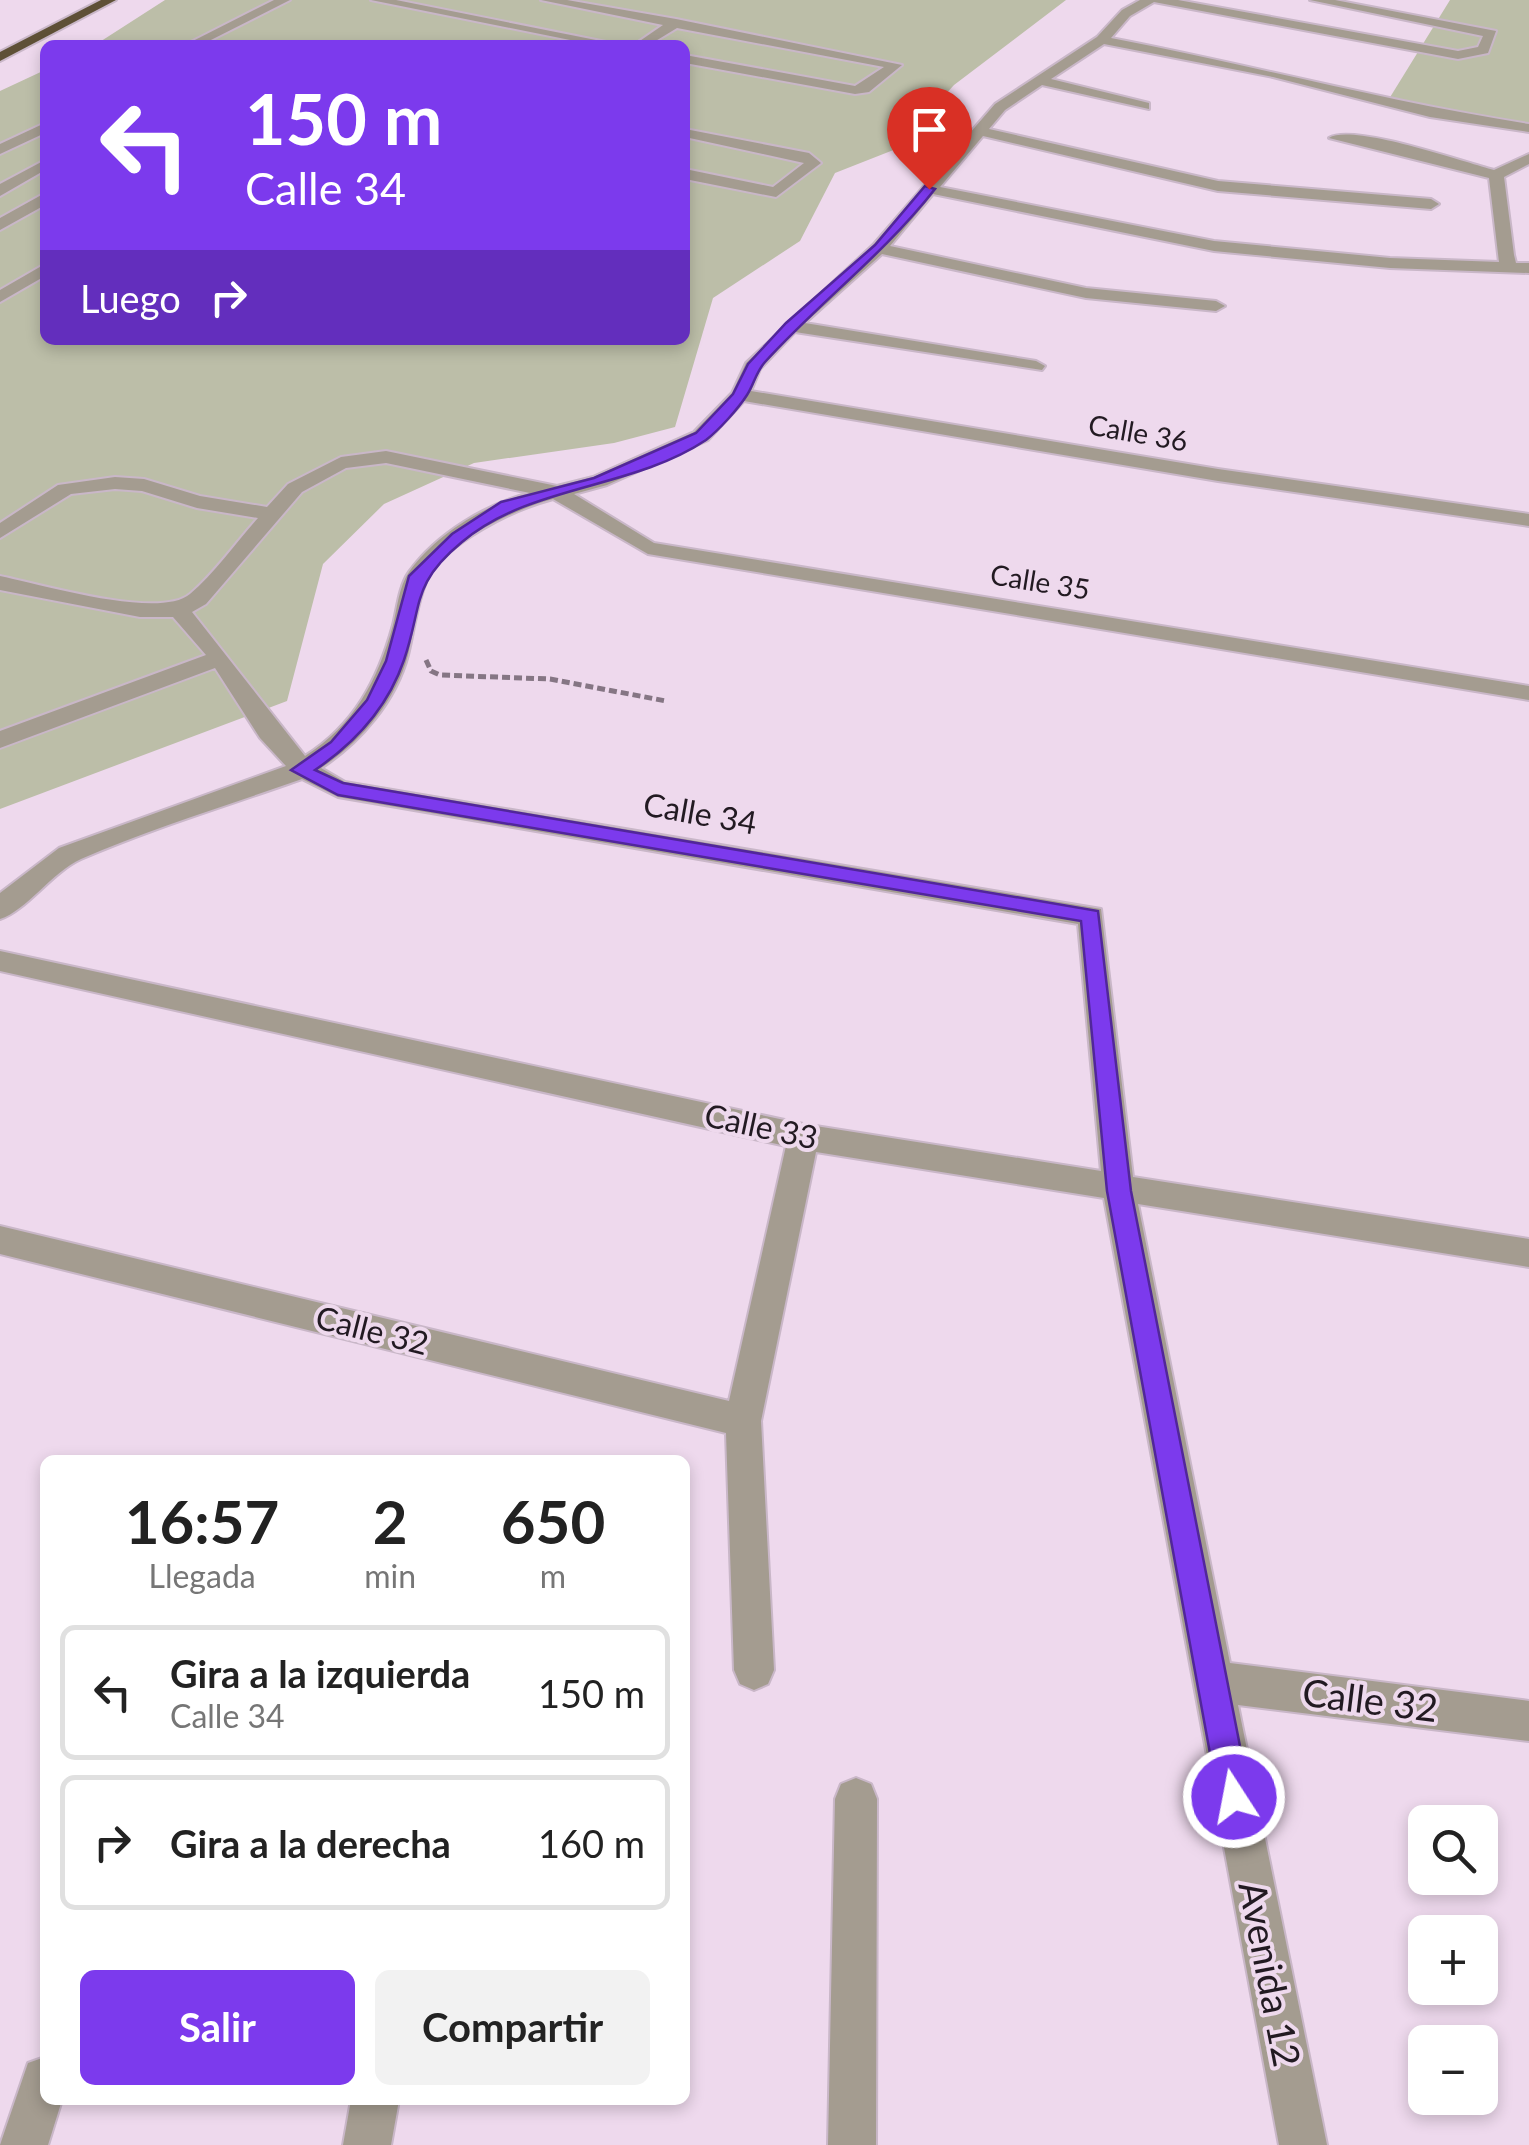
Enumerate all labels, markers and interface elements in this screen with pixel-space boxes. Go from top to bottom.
text: 150 m [245,76,442,160]
icon: left [80,80,210,210]
pin [887,87,972,190]
icon: arrive [902,102,957,157]
text: Calle 34 [245,161,406,215]
icon: right [201,270,256,325]
text: Luego [80,275,181,321]
street label: Calle 36 [1086,407,1191,457]
street label: Calle 35 [988,556,1092,606]
street label: Calle 34 [640,783,760,842]
street label: Calle 33 [701,1095,821,1157]
street label: Calle 32 [312,1297,433,1362]
text: 16:57 [125,1485,279,1557]
text: 2 [373,1485,408,1557]
text: 650 [501,1485,605,1557]
text: Llegada [148,1556,256,1595]
text: min [364,1556,416,1595]
text: m [540,1556,566,1595]
text: Gira a la izquierda [170,1650,470,1696]
icon: left [85,1665,140,1720]
street label: Calle 32 [1300,1668,1441,1730]
text: 150 m [538,1670,645,1716]
text: Calle 34 [170,1696,285,1735]
position arrow [1182,1745,1286,1849]
map controls [1408,1805,1498,2115]
button: search [1408,1805,1498,1895]
icon: right [85,1815,140,1870]
text: Gira a la derecha [170,1820,451,1866]
text: 160 m [538,1820,645,1866]
street label: Avenida 12 [1230,1877,1311,2070]
button: + [1408,1915,1498,2005]
button: Salir [80,1970,355,2085]
button: Compartir [375,1970,650,2085]
button: − [1408,2025,1498,2115]

